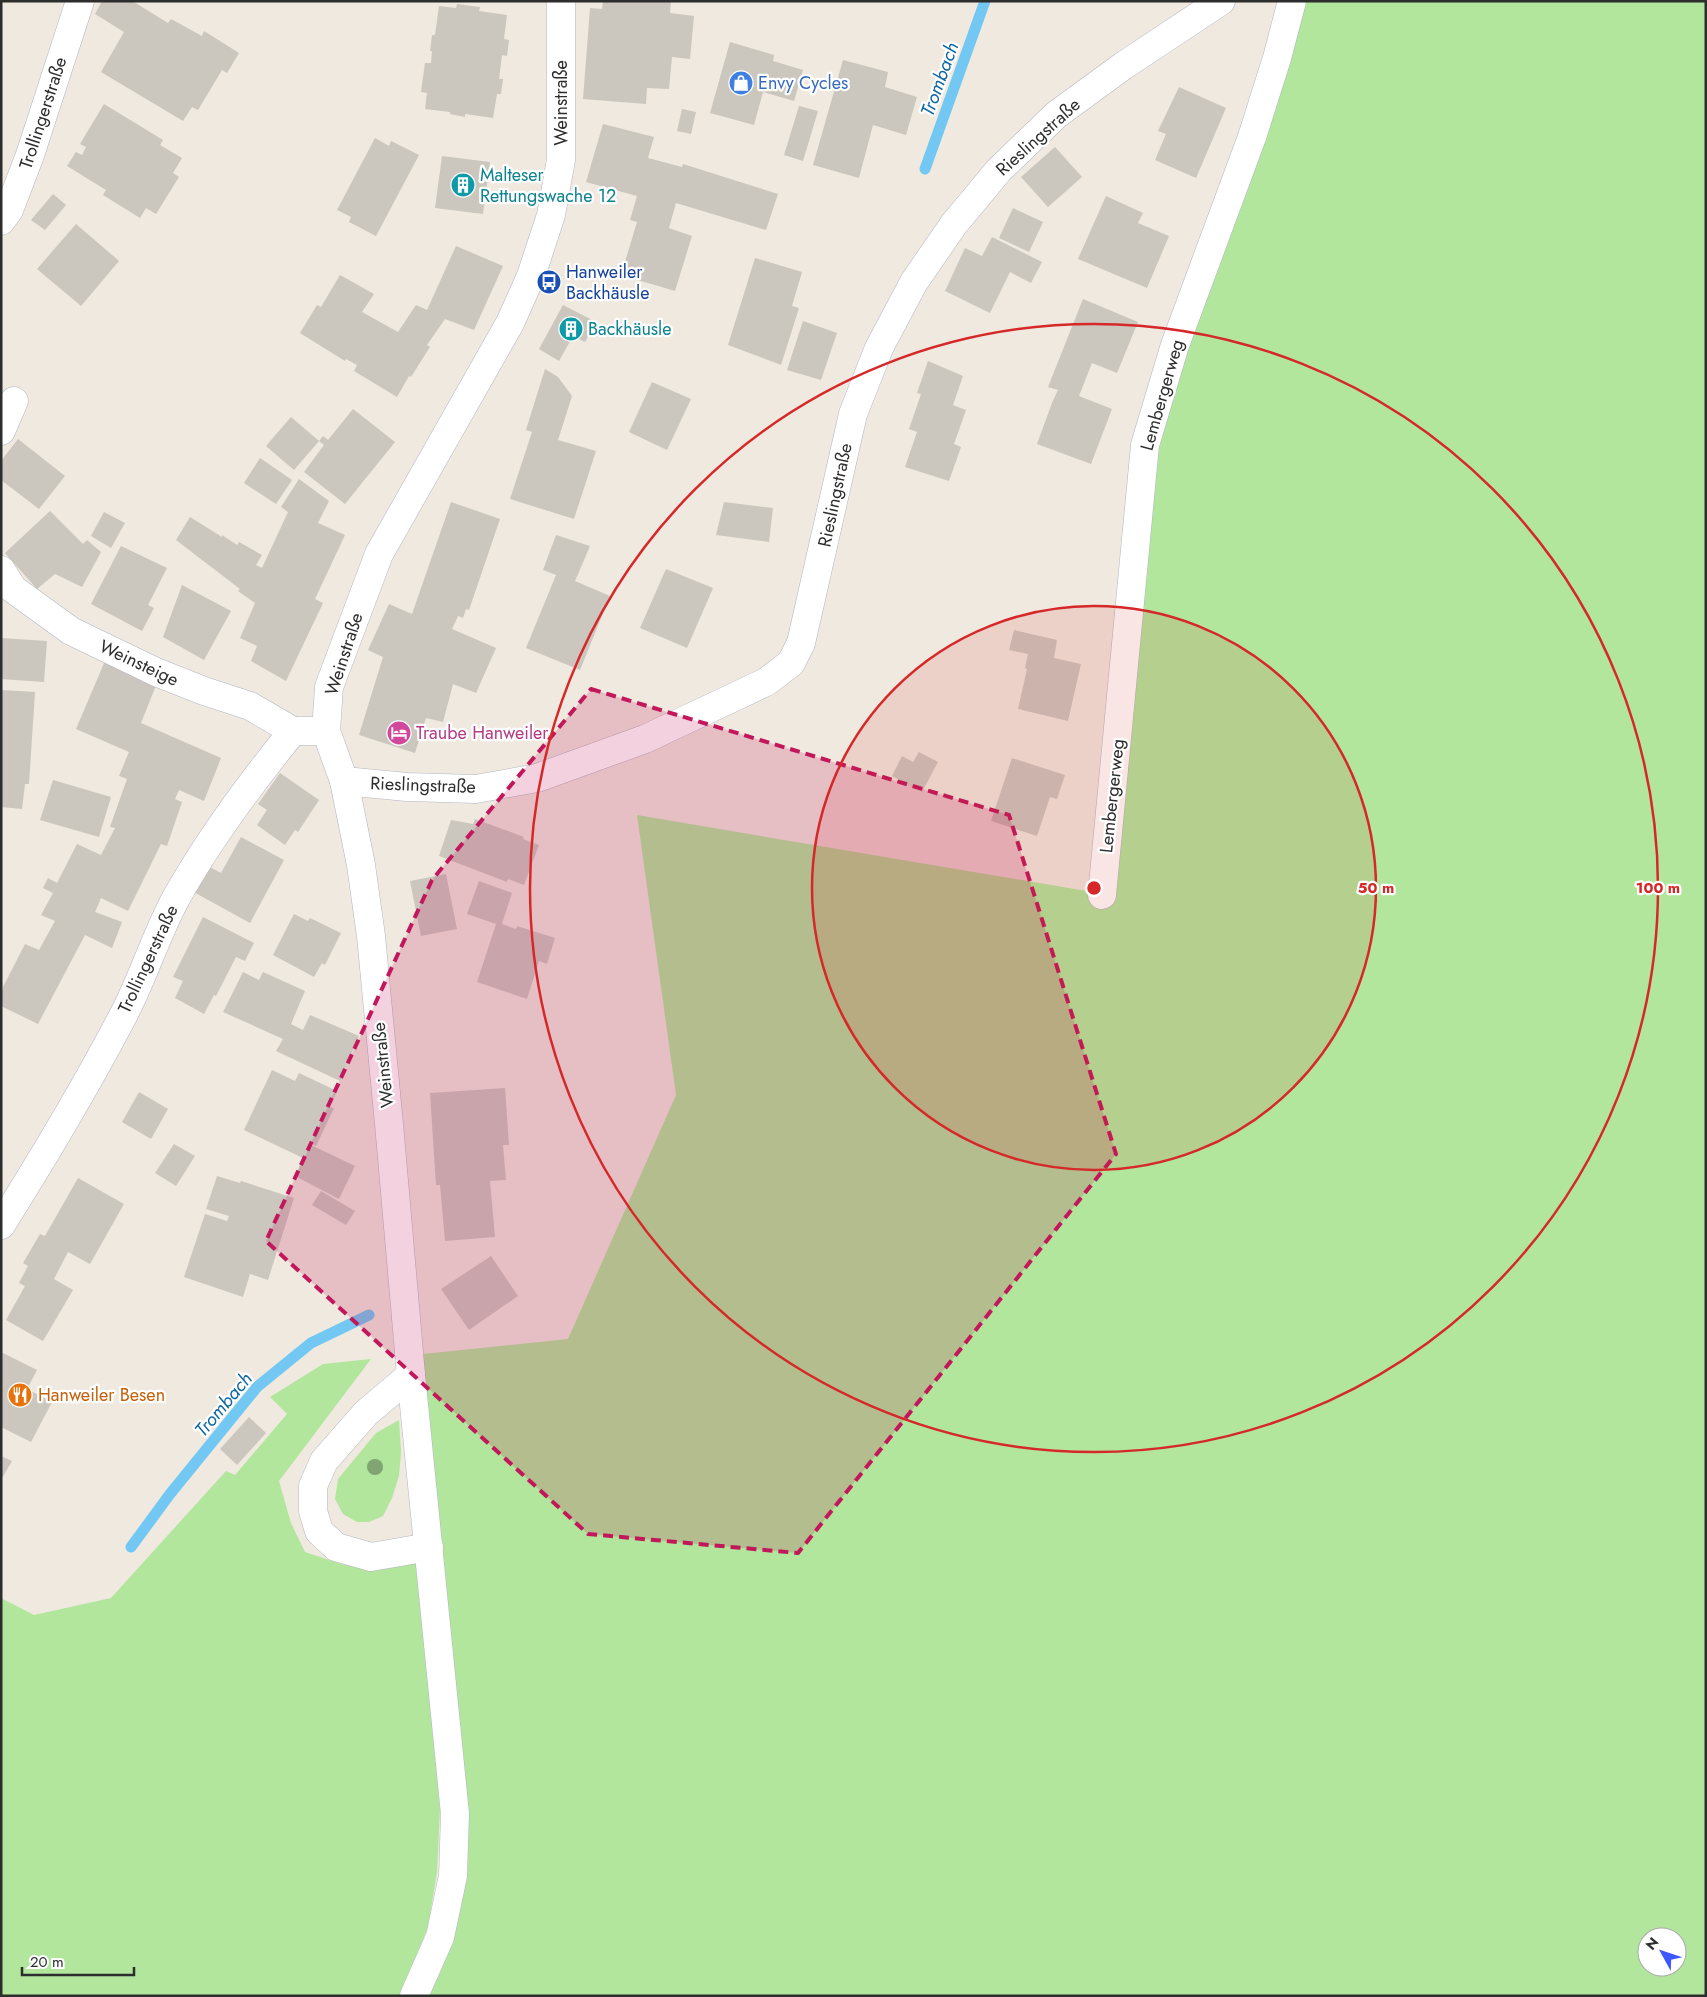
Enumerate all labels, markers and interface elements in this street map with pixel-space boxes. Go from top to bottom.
water label: Trombach [914,38,965,120]
street label: Trollingerstraße [13,54,73,172]
street label: Weinstraße [548,60,574,146]
shop icon: Envy Cycles [728,70,754,96]
place label: Envy Cycles [758,70,848,96]
street label: Rieslingstraße [990,92,1086,182]
place label: Malteser Rettungswache 12 [480,162,616,209]
building icon: Malteser Rettungswache 12 [450,172,476,198]
place label: Hanweiler Backhäusle [566,259,650,306]
bus stop icon: Hanweiler Backhäusle [536,269,562,295]
building icon: Backhäusle [558,316,584,342]
place label: Backhäusle [588,316,672,342]
street label: Lembergerweg [1134,336,1190,454]
street label: Rieslingstraße [811,441,859,549]
street label: Weinstraße [318,609,370,699]
street label: Weinsteige [95,633,183,693]
hotel icon: Traube Hanweiler [386,720,412,746]
place label: Traube Hanweiler [416,720,549,746]
street label: Lembergerweg [1093,738,1131,854]
street label: Rieslingstraße [370,770,476,800]
text: 50 m [1358,877,1394,899]
text: 100 m [1636,877,1680,899]
centre of rings [1085,879,1103,897]
street label: Trollingerstraße [112,901,184,1017]
street label: Weinstraße [366,1021,400,1109]
water label: Trombach [188,1366,258,1443]
restaurant icon: Hanweiler Besen [7,1382,33,1408]
place label: Hanweiler Besen [38,1382,165,1408]
north arrow [1637,1927,1687,1977]
text: N [1641,1933,1663,1954]
scale bar [22,1944,135,1976]
text: 20 m [30,1951,64,1973]

